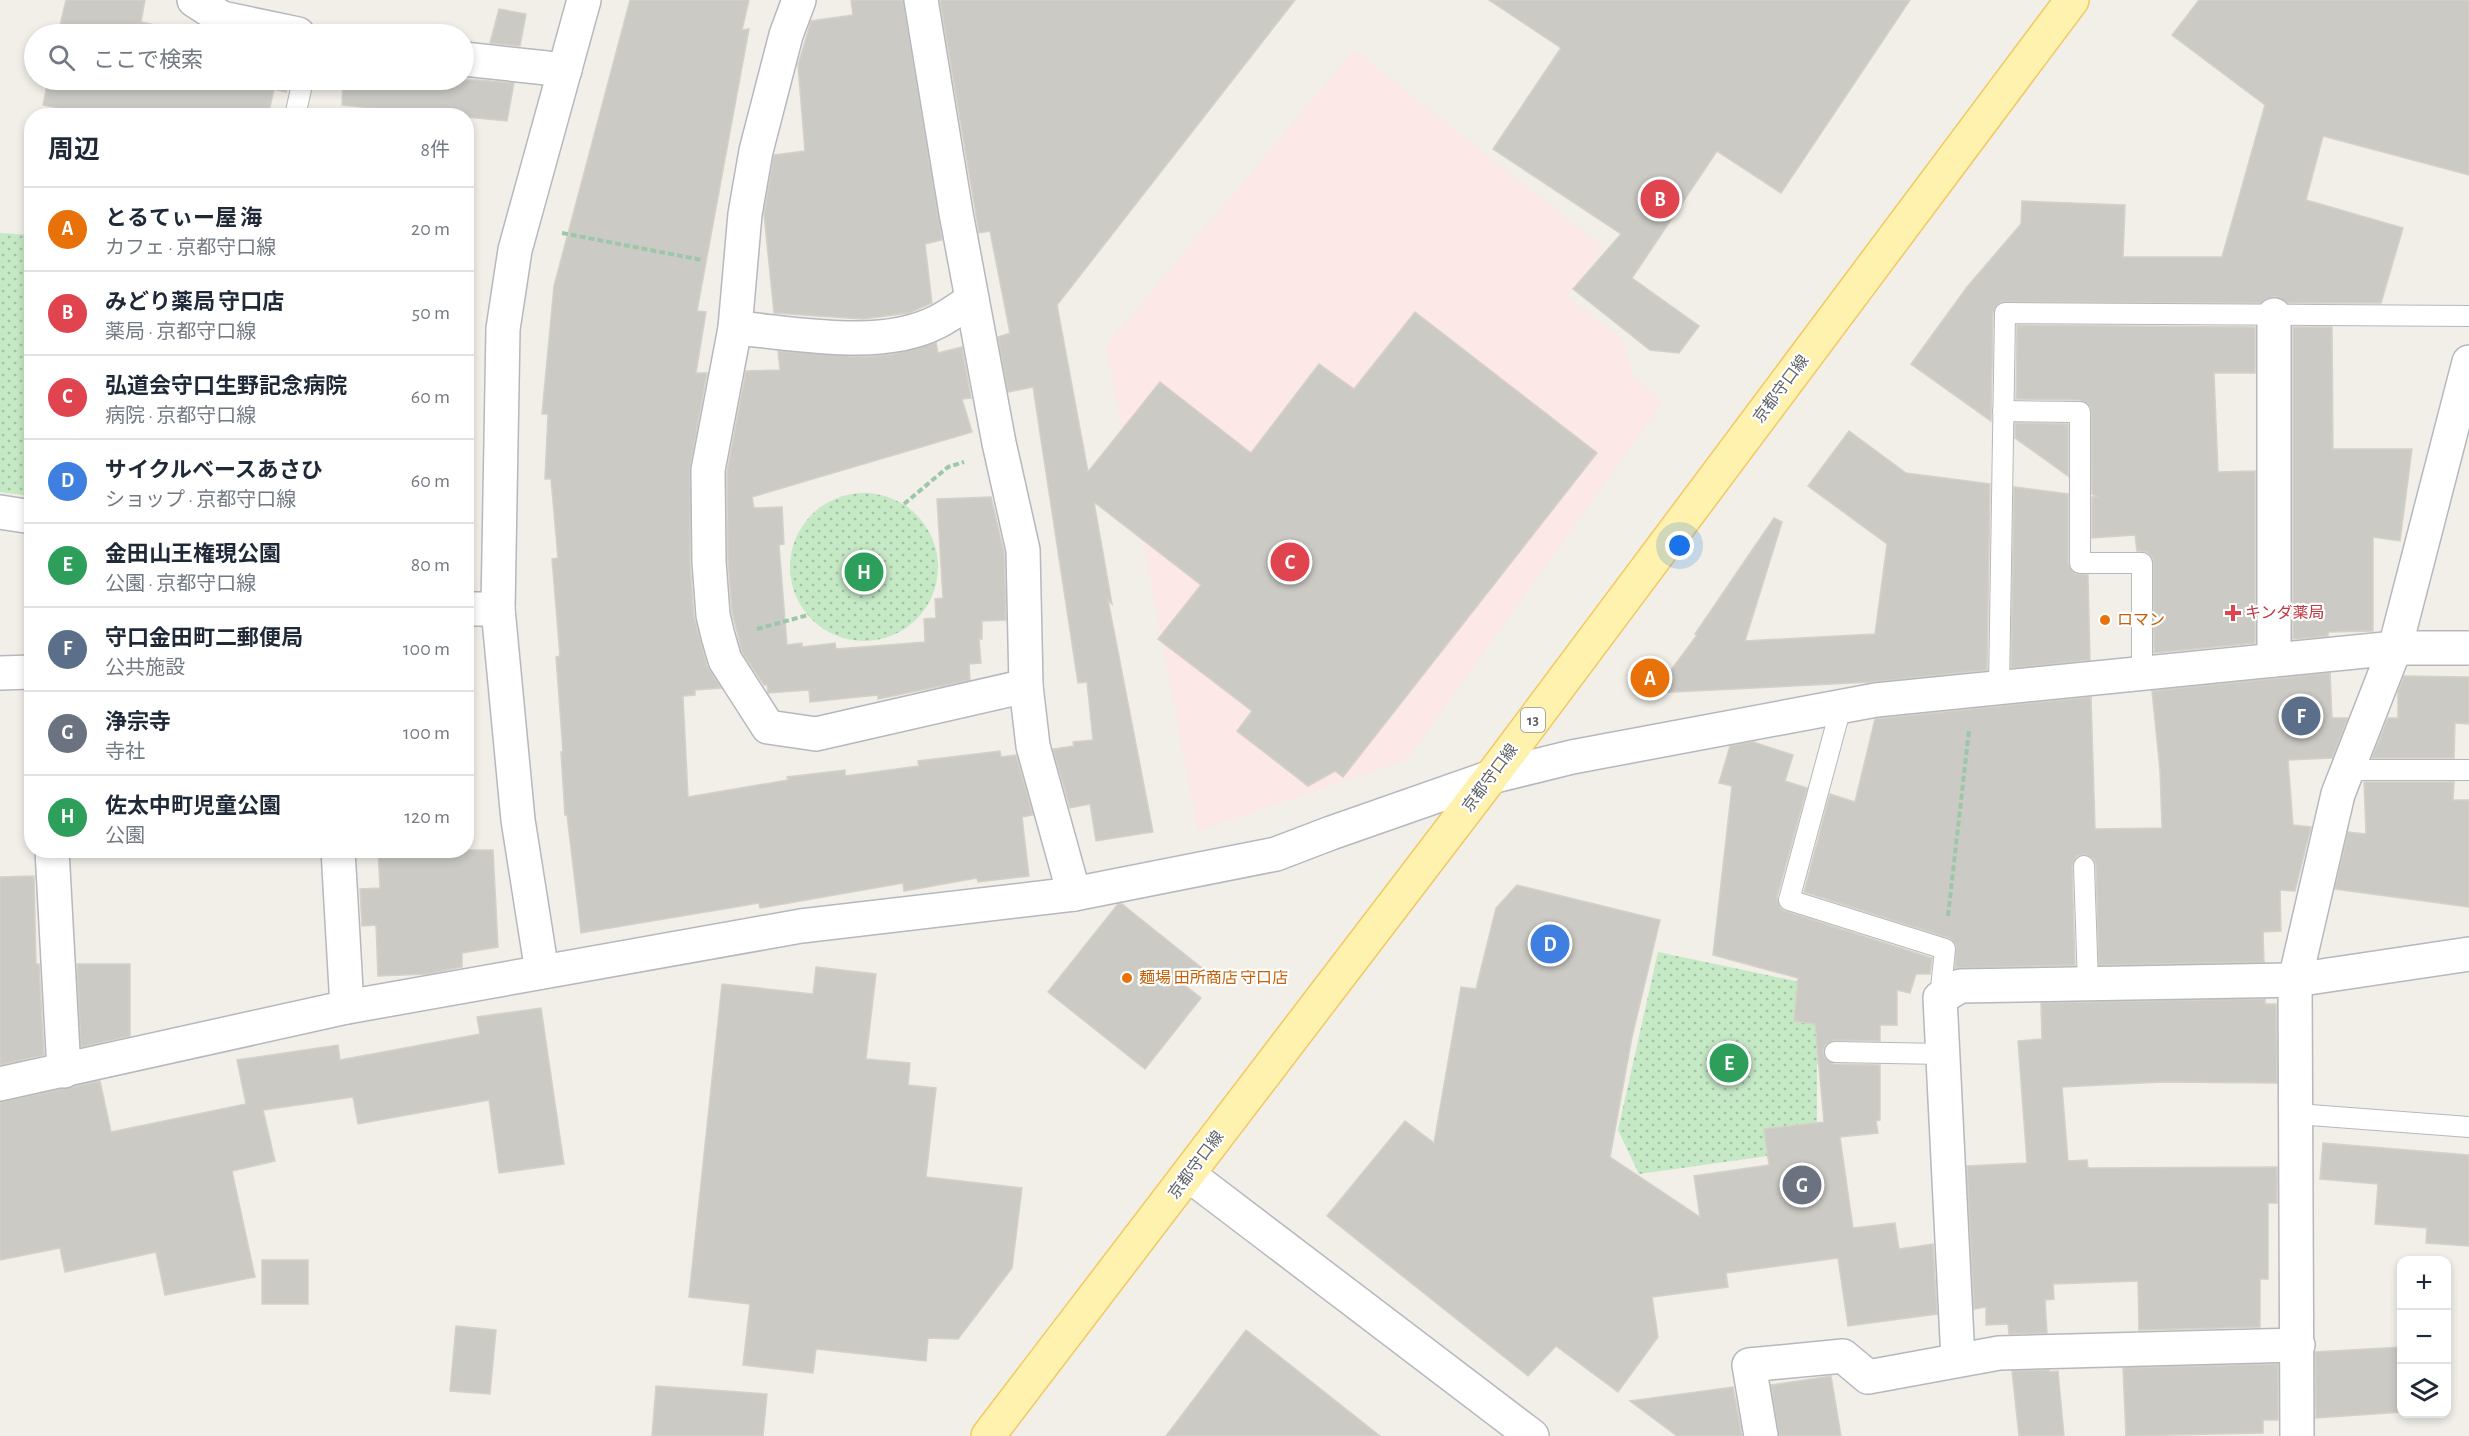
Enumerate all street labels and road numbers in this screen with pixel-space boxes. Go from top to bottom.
street label: 京都守口線 [1750,352,1811,426]
road number: 13 [1521,708,1545,732]
street label: 京都守口線 [1459,741,1520,815]
street label: 京都守口線 [1165,1128,1226,1202]

